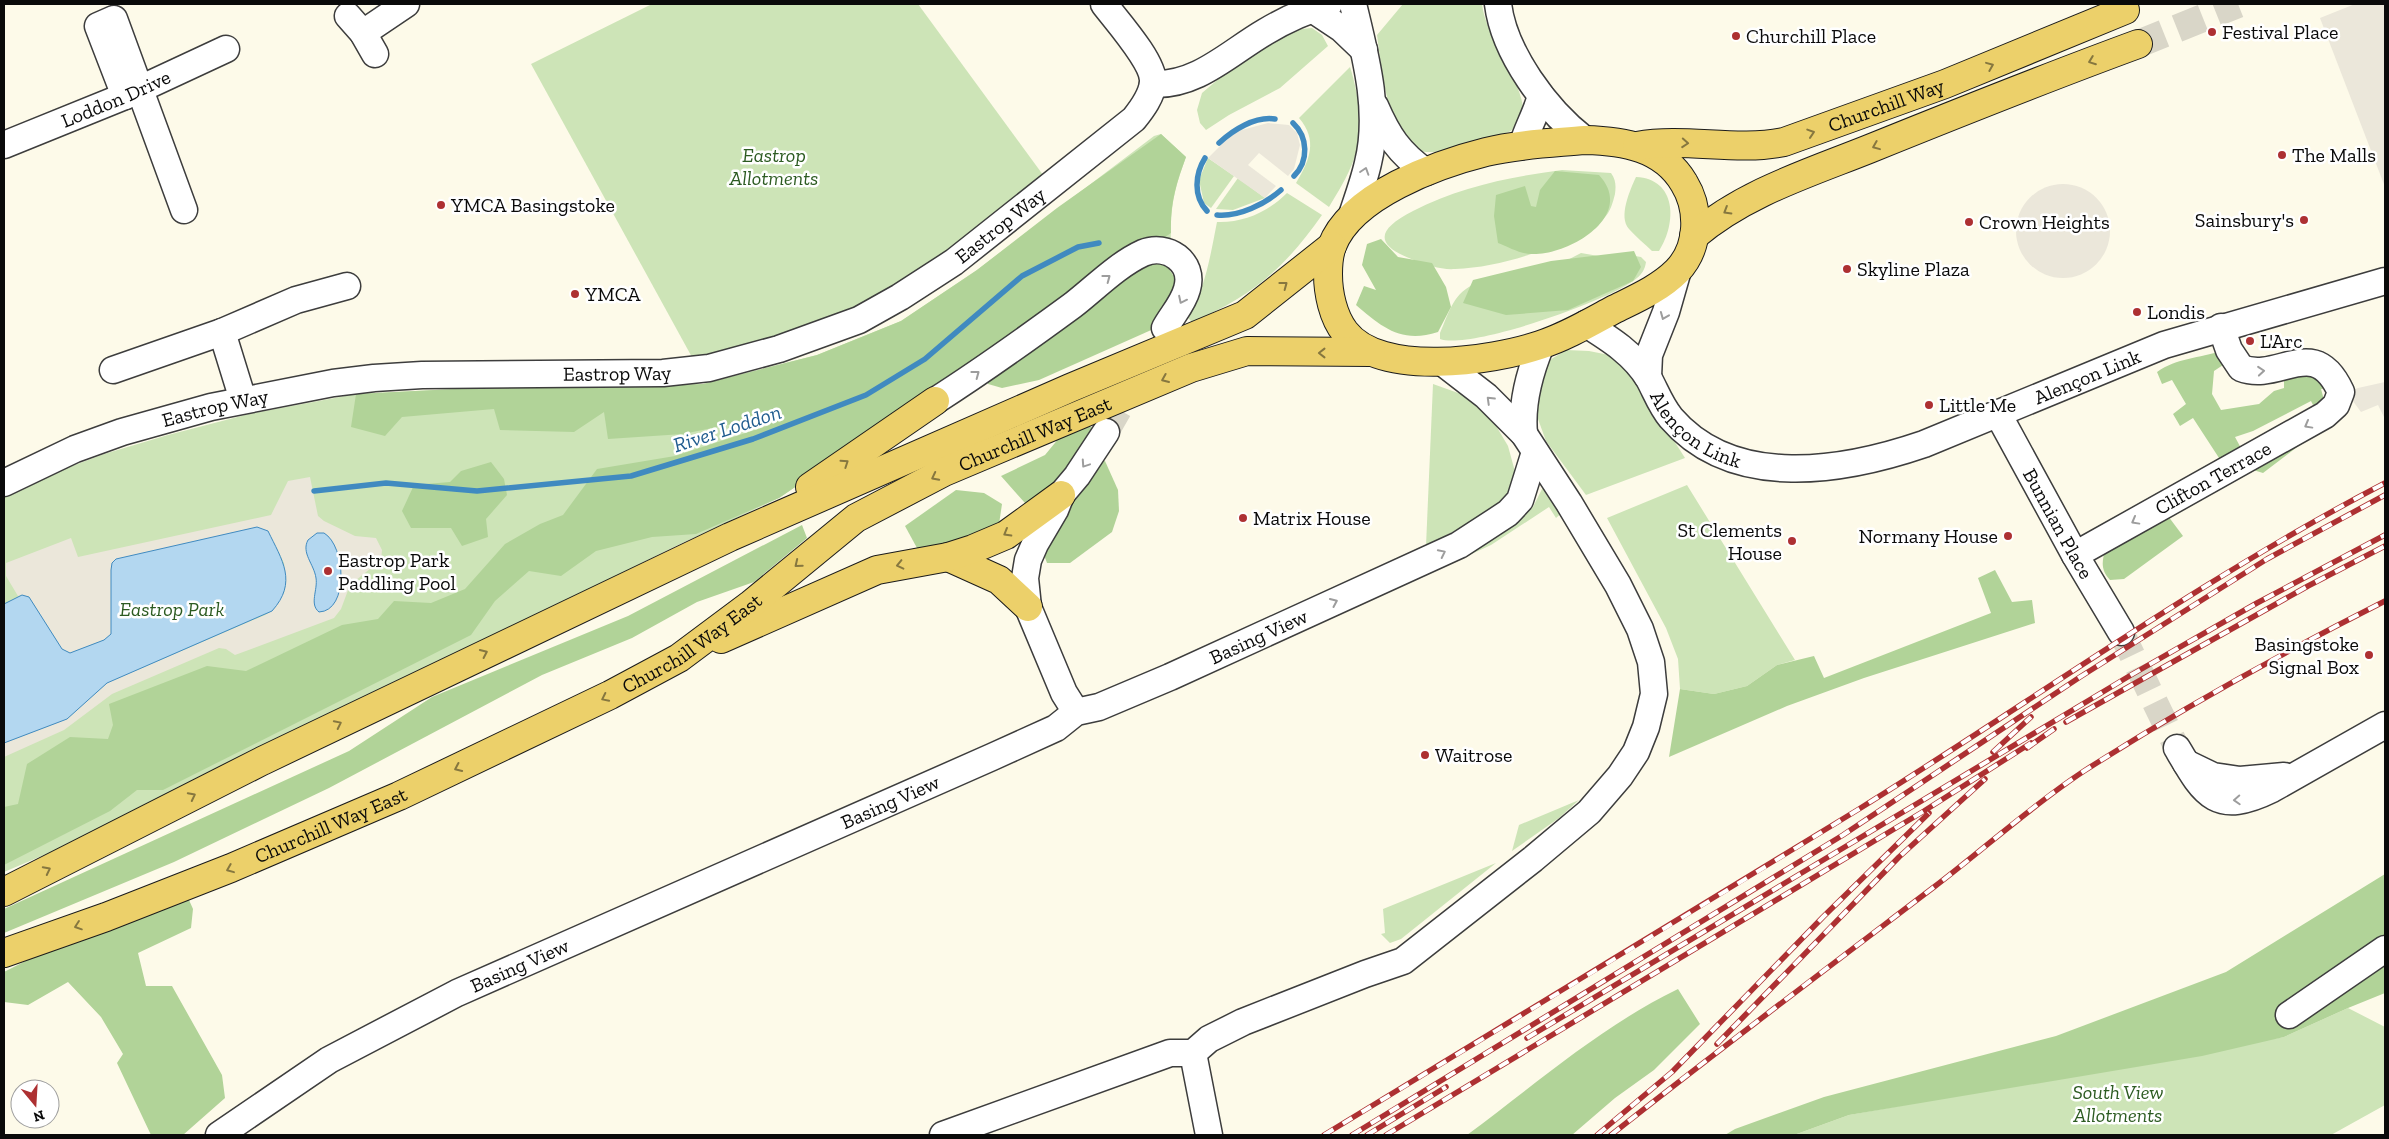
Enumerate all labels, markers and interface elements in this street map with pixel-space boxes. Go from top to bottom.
place label: Festival Place [2222,20,2338,44]
place label: Churchill Place [1746,24,1876,48]
marker: Festival Place [2206,26,2218,38]
marker: Churchill Place [1730,30,1742,42]
one-way arrow [2088,55,2097,65]
one-way arrow [1985,62,1994,73]
street label: Loddon Drive [58,65,174,133]
street label: Churchill Way [1825,73,1948,137]
one-way arrow [1806,129,1814,139]
one-way arrow [1682,137,1690,148]
one-way arrow [1872,140,1881,151]
park label: Eastrop Allotments [729,143,818,190]
place label: The Malls [2292,143,2376,167]
marker: The Malls [2276,149,2288,161]
one-way arrow [1360,168,1370,176]
street label: Eastrop Way [950,182,1051,269]
place label: YMCA Basingstoke [450,193,615,217]
marker: YMCA Basingstoke [435,199,447,211]
one-way arrow [1724,205,1733,214]
place label: Sainsbury's [2195,208,2294,232]
place label: Crown Heights [1979,210,2110,234]
marker: Sainsbury's [2298,214,2310,226]
marker: Crown Heights [1963,216,1975,228]
place label: Skyline Plaza [1857,257,1970,281]
marker: Skyline Plaza [1841,263,1853,275]
one-way arrow [1102,275,1111,284]
place label: YMCA [584,282,642,306]
one-way arrow [1278,282,1287,291]
marker: YMCA [569,288,581,300]
one-way arrow [1178,295,1188,304]
place label: Londis [2147,300,2205,324]
marker: Londis [2131,306,2143,318]
one-way arrow [1659,311,1670,320]
place label: L'Arc [2260,329,2302,353]
marker: L'Arc [2244,335,2256,347]
street label: Alençon Link [2030,344,2145,409]
one-way arrow [1318,348,1326,358]
street label: Eastrop Way [563,360,673,386]
one-way arrow [2257,365,2265,376]
one-way arrow [970,371,979,379]
one-way arrow [1161,373,1170,383]
street label: Eastrop Way [159,384,271,432]
street label: Alençon Link [1645,387,1745,473]
street label: Churchill Way East [955,391,1115,477]
place label: Little Me [1939,393,2016,417]
one-way arrow [1486,397,1495,406]
water label: River Loddon [670,399,784,457]
marker: Little Me [1923,399,1935,411]
one-way arrow [2304,419,2313,429]
street label: Clifton Terrace [2151,436,2275,520]
one-way arrow [1081,459,1091,468]
one-way arrow [839,460,848,469]
street label: Bunnian Place [2018,464,2098,583]
one-way arrow [931,471,940,481]
place label: Matrix House [1253,506,1371,530]
marker: Matrix House [1237,512,1249,524]
one-way arrow [2132,515,2141,525]
place label: St Clements House [1677,518,1782,565]
place label: Normany House [1859,524,1998,548]
one-way arrow [1003,527,1012,537]
marker: Normany House [2002,530,2014,542]
marker: St Clements House [1786,535,1798,547]
place label: Eastrop Park Paddling Pool [338,548,456,595]
one-way arrow [1437,549,1446,559]
one-way arrow [795,558,804,567]
one-way arrow [895,559,904,570]
marker: Eastrop Park Paddling Pool [322,565,334,577]
street label: Churchill Way East [618,588,767,698]
park label: Eastrop Park [120,597,224,621]
one-way arrow [1329,598,1338,609]
street label: Basing View [1206,604,1312,669]
place label: Basingstoke Signal Box [2255,632,2359,679]
one-way arrow [479,649,488,659]
marker: Basingstoke Signal Box [2363,649,2375,661]
one-way arrow [601,692,610,702]
one-way arrow [332,720,341,730]
place label: Waitrose [1435,743,1512,767]
marker: Waitrose [1419,749,1431,761]
one-way arrow [454,761,463,772]
street label: Basing View [837,769,944,834]
street label: Churchill Way East [251,782,411,868]
one-way arrow [187,792,196,802]
one-way arrow [2233,794,2241,805]
one-way arrow [226,862,235,873]
one-way arrow [42,866,51,876]
one-way arrow [74,921,83,931]
street label: Basing View [467,933,573,998]
north arrow [10,1079,60,1129]
park label: South View Allotments [2072,1080,2164,1127]
text: N [31,1106,47,1126]

